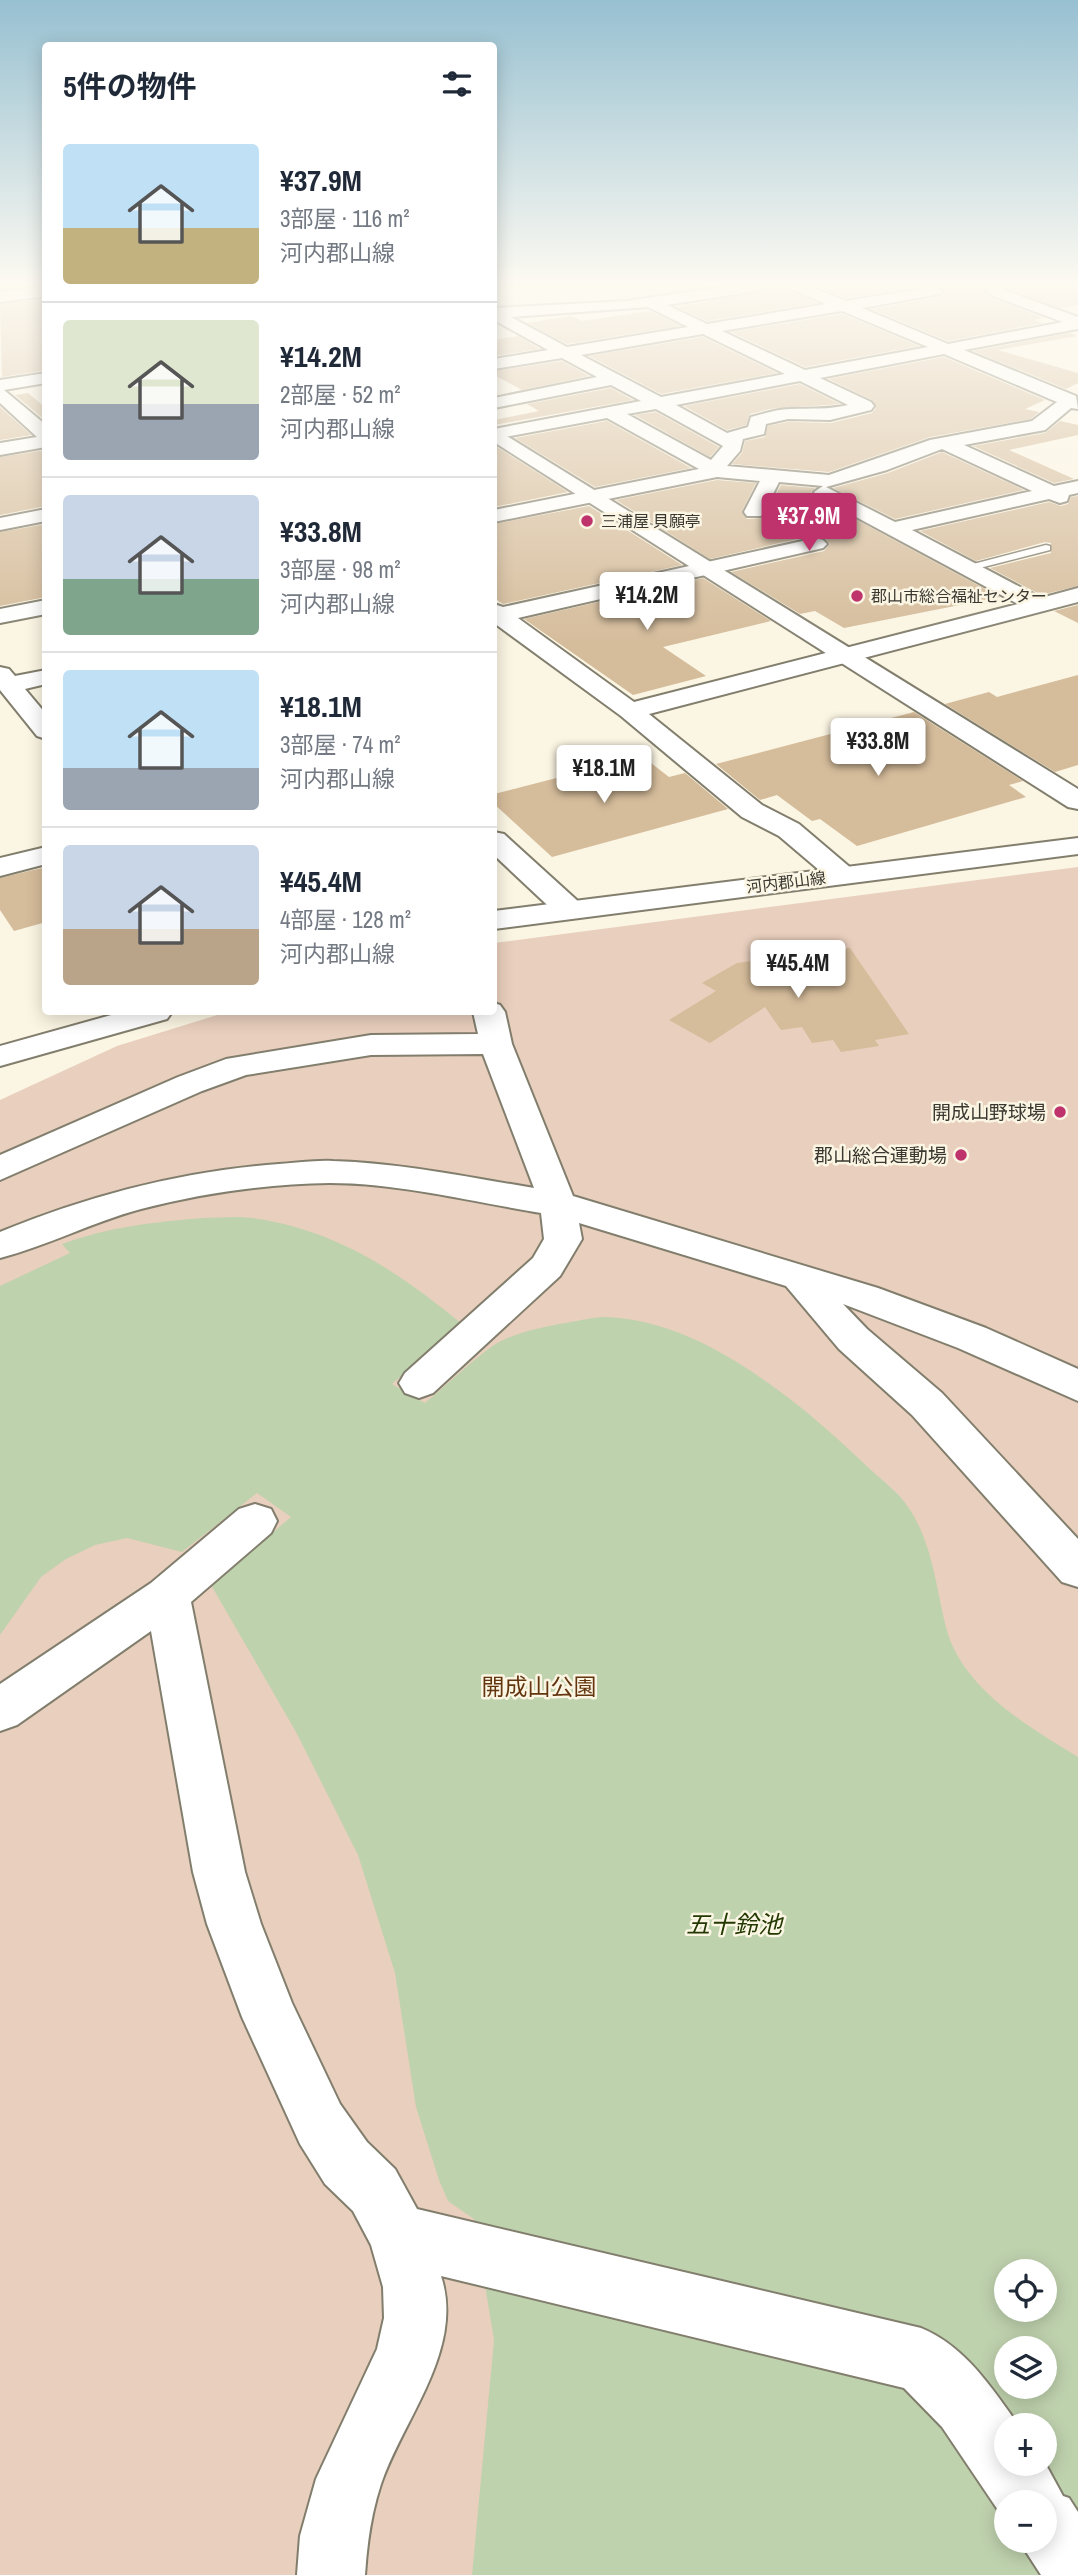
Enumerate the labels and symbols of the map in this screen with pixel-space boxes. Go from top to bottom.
pin: ¥37.9M [752,494,866,553]
place label: 三浦屋 貝願亭 [601,510,701,532]
marker: 三浦屋 貝願亭 [579,513,595,529]
pin: ¥14.2M [590,572,704,632]
place label: 郡山市総合福祉センター [871,585,1047,607]
marker: 郡山市総合福祉センター [849,588,865,604]
pin: ¥33.8M [821,718,935,778]
pin: ¥18.1M [547,746,661,805]
street label: 河内郡山線 [745,866,827,898]
pin: ¥45.4M [741,940,855,1000]
place label: 開成山野球場 [932,1099,1046,1125]
marker: 開成山野球場 [1052,1104,1068,1120]
place label: 郡山総合運動場 [814,1142,947,1168]
marker: 郡山総合運動場 [953,1147,969,1163]
park label: 開成山公園 [482,1671,597,1702]
water label: 五十鈴池 [686,1908,784,1940]

